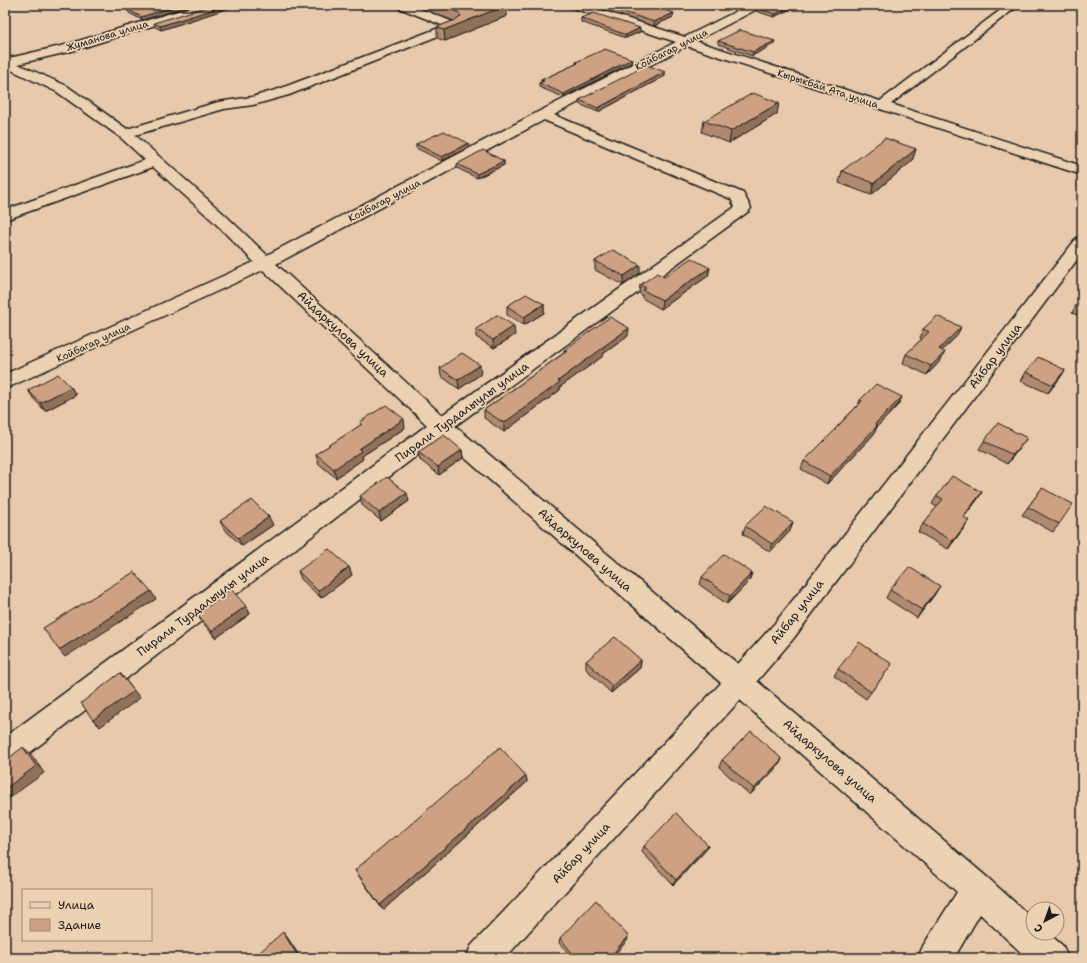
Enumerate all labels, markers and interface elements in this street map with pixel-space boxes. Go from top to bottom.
street label: Жуманова улица [64,17,151,54]
street label: Койбагар улица [633,25,710,73]
street label: Кырыкбай Ата улица [776,66,881,111]
street label: Койбагар улица [346,176,423,225]
street label: Айдаркулова улица [294,287,393,381]
street label: Койбагар улица [54,319,133,365]
street label: Айбар улица [965,320,1025,392]
street label: Пирали Турдалыулы улица [392,358,532,466]
street label: Айдаркулова улица [535,505,636,596]
street label: Пирали Турдалыулы улица [134,550,273,660]
street label: Айбар улица [767,576,828,648]
street label: Айдаркулова улица [780,716,881,807]
street label: Айбар улица [548,819,614,887]
legend [22,889,152,941]
text: Улица [58,897,95,913]
north arrow [1025,901,1065,941]
text: Здание [58,917,102,933]
text: С [1031,920,1046,936]

